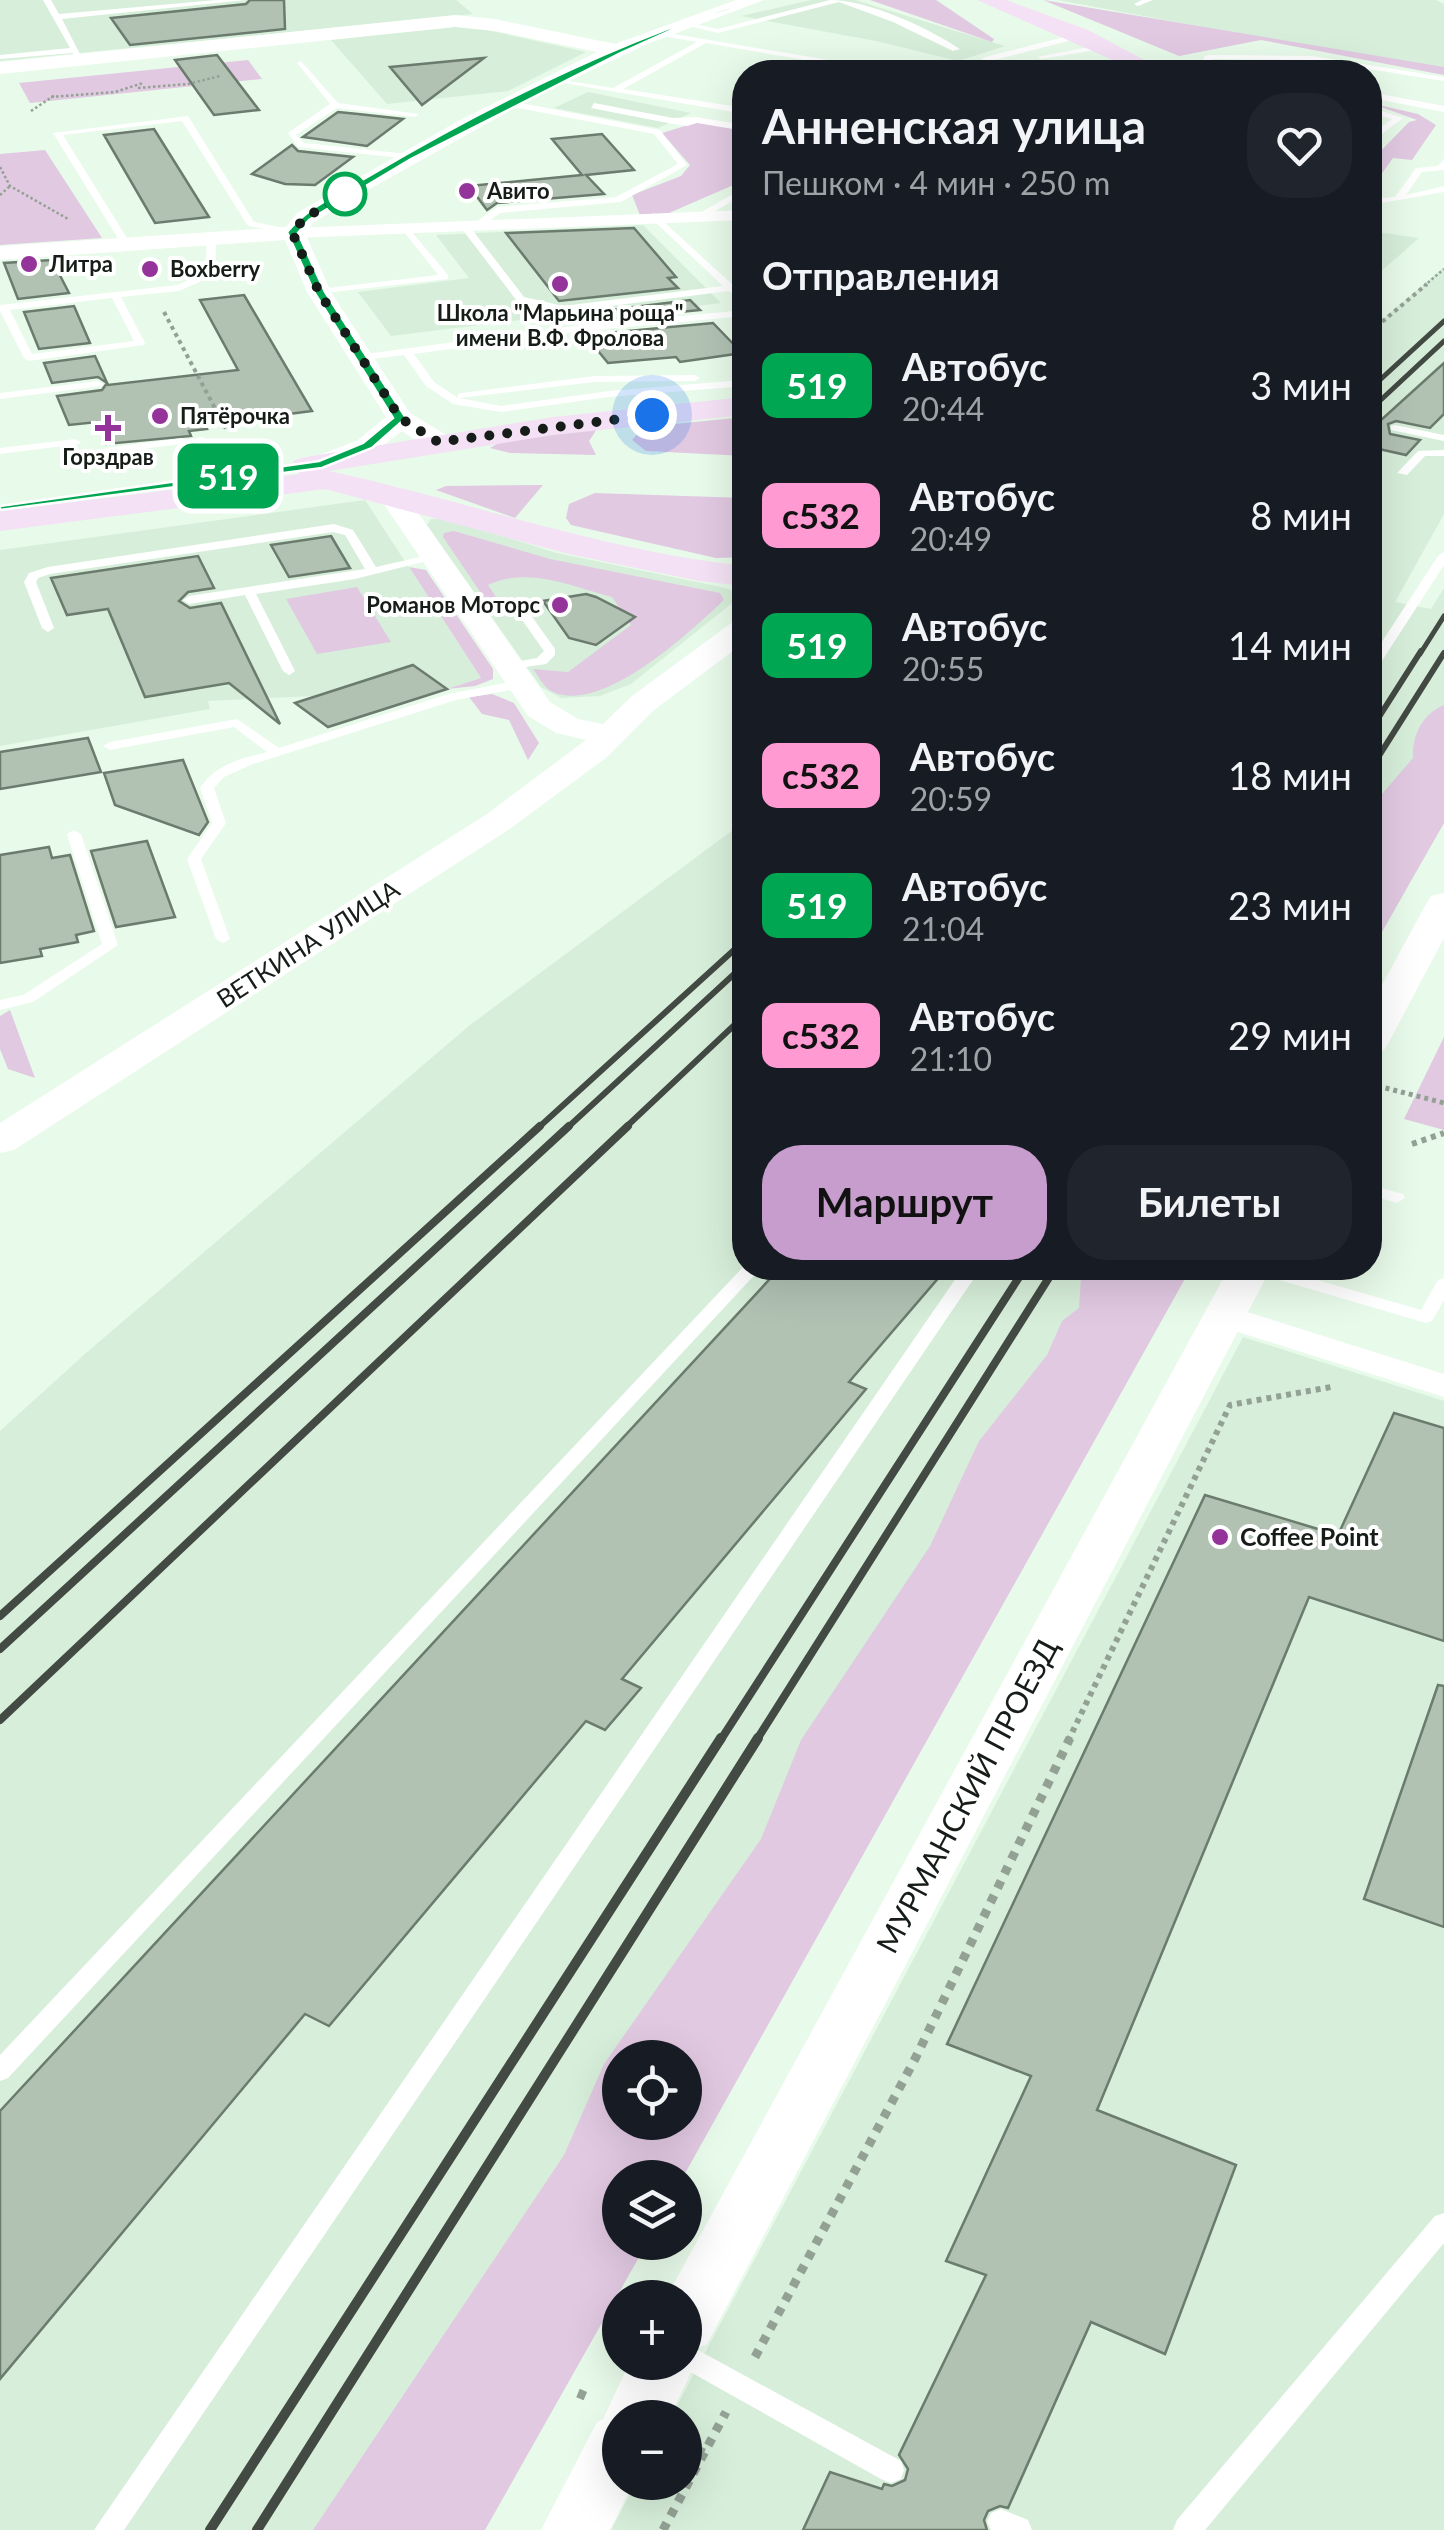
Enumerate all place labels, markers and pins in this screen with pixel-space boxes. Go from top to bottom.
unlabelled marker [324,173,366,215]
place label: Авито [486,177,550,204]
marker: Авито [456,180,478,202]
place label: Литра [48,250,113,277]
marker: Литра [18,253,40,275]
place label: Boxberry [170,255,261,282]
marker: Boxberry [139,258,161,280]
marker: Школа "Марьина роща" имени В.Ф. Фролова [549,273,571,295]
place label: Школа "Марьина роща" имени В.Ф. Фролова [437,299,683,351]
place label: Пятёрочка [180,402,290,429]
marker: Пятёрочка [149,405,171,427]
marker: Горздрав [97,417,119,439]
place label: Горздрав [62,443,154,470]
place label: Романов Моторс [366,591,540,618]
marker: Романов Моторс [549,594,571,616]
place label: Coffee Point [1240,1521,1379,1551]
marker: Coffee Point [1209,1526,1231,1548]

